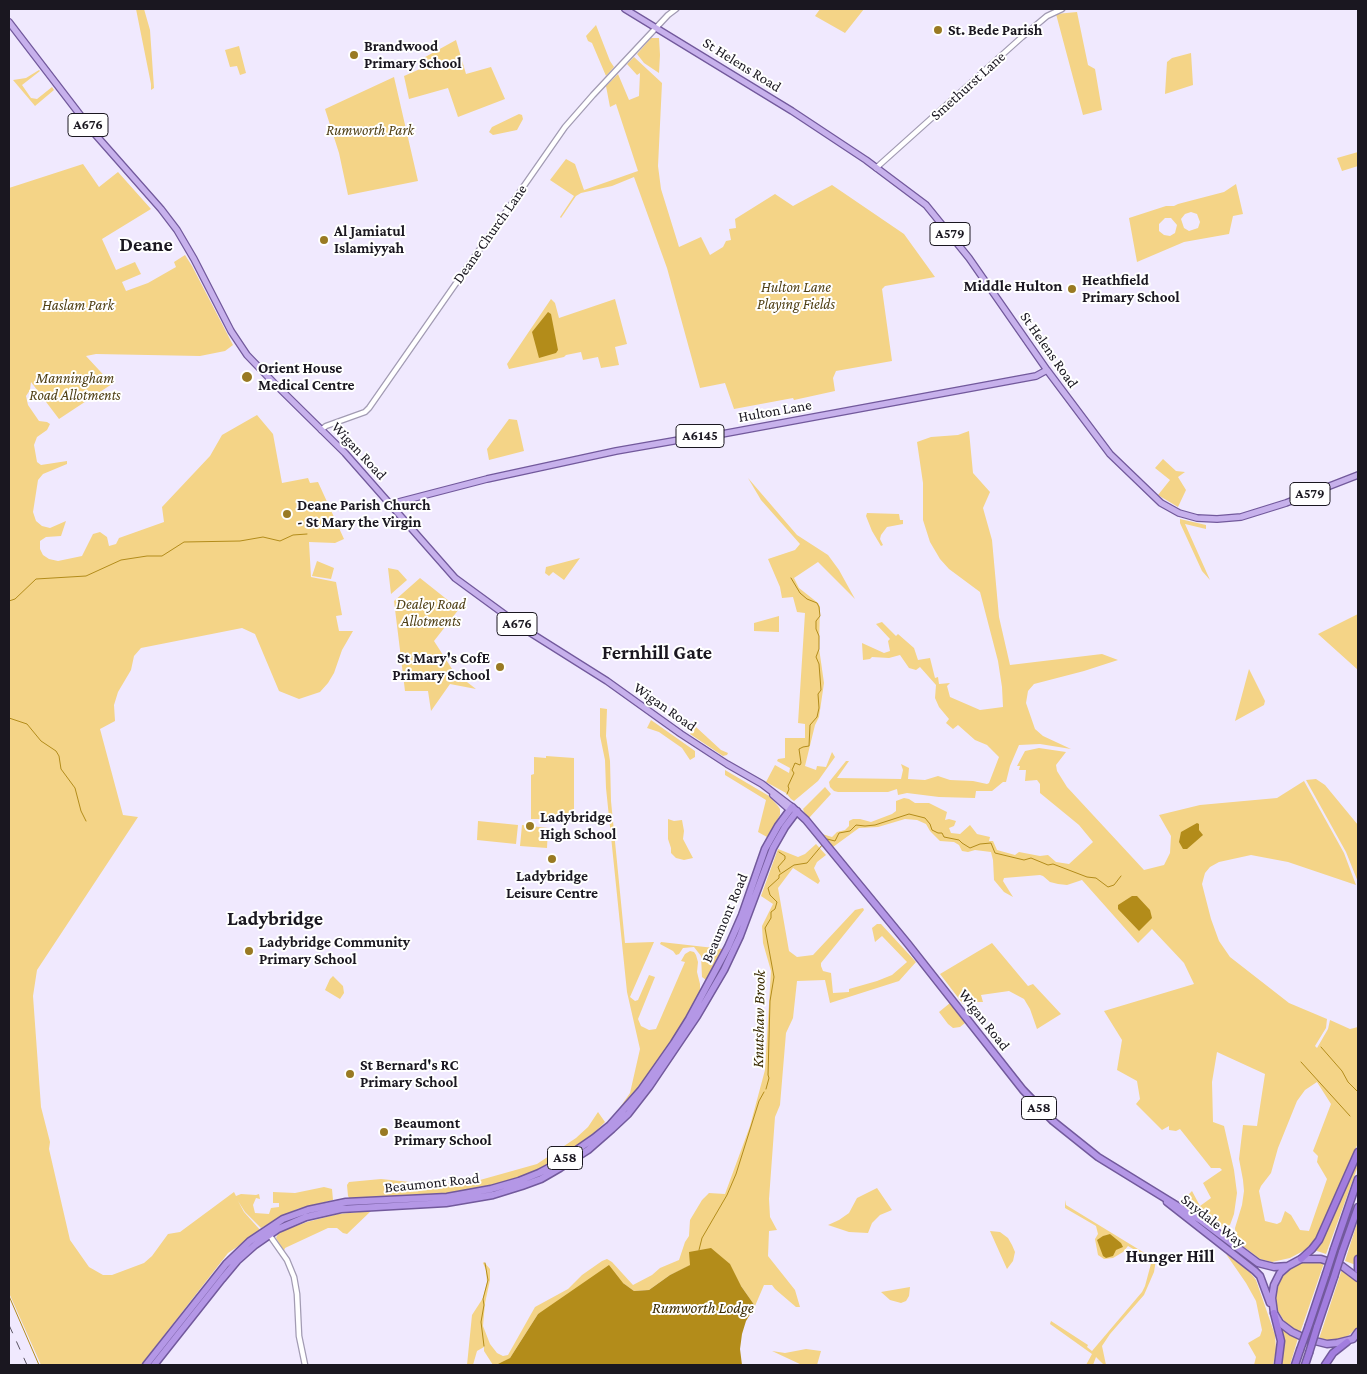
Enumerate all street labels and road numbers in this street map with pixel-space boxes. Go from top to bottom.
street label: St Helens Road [700,34,784,96]
street label: Smethurst Lane [927,48,1009,124]
road number: A676 [68,114,108,136]
street label: Deane Church Lane [449,181,531,287]
road number: A579 [930,222,970,245]
street label: St Helens Road [1016,308,1082,392]
street label: Hulton Lane [737,396,813,426]
street label: Wigan Road [328,418,390,484]
road number: A6145 [676,424,724,448]
road number: A579 [1290,482,1330,506]
road number: A676 [497,612,537,636]
street label: Wigan Road [630,679,700,735]
street label: Beaumont Road [698,871,752,965]
street label: Wigan Road [954,986,1014,1054]
road number: A58 [1022,1096,1056,1120]
road number: A58 [548,1146,582,1170]
street label: Beaumont Road [384,1169,480,1197]
street label: Snydale Way [1177,1190,1249,1252]

